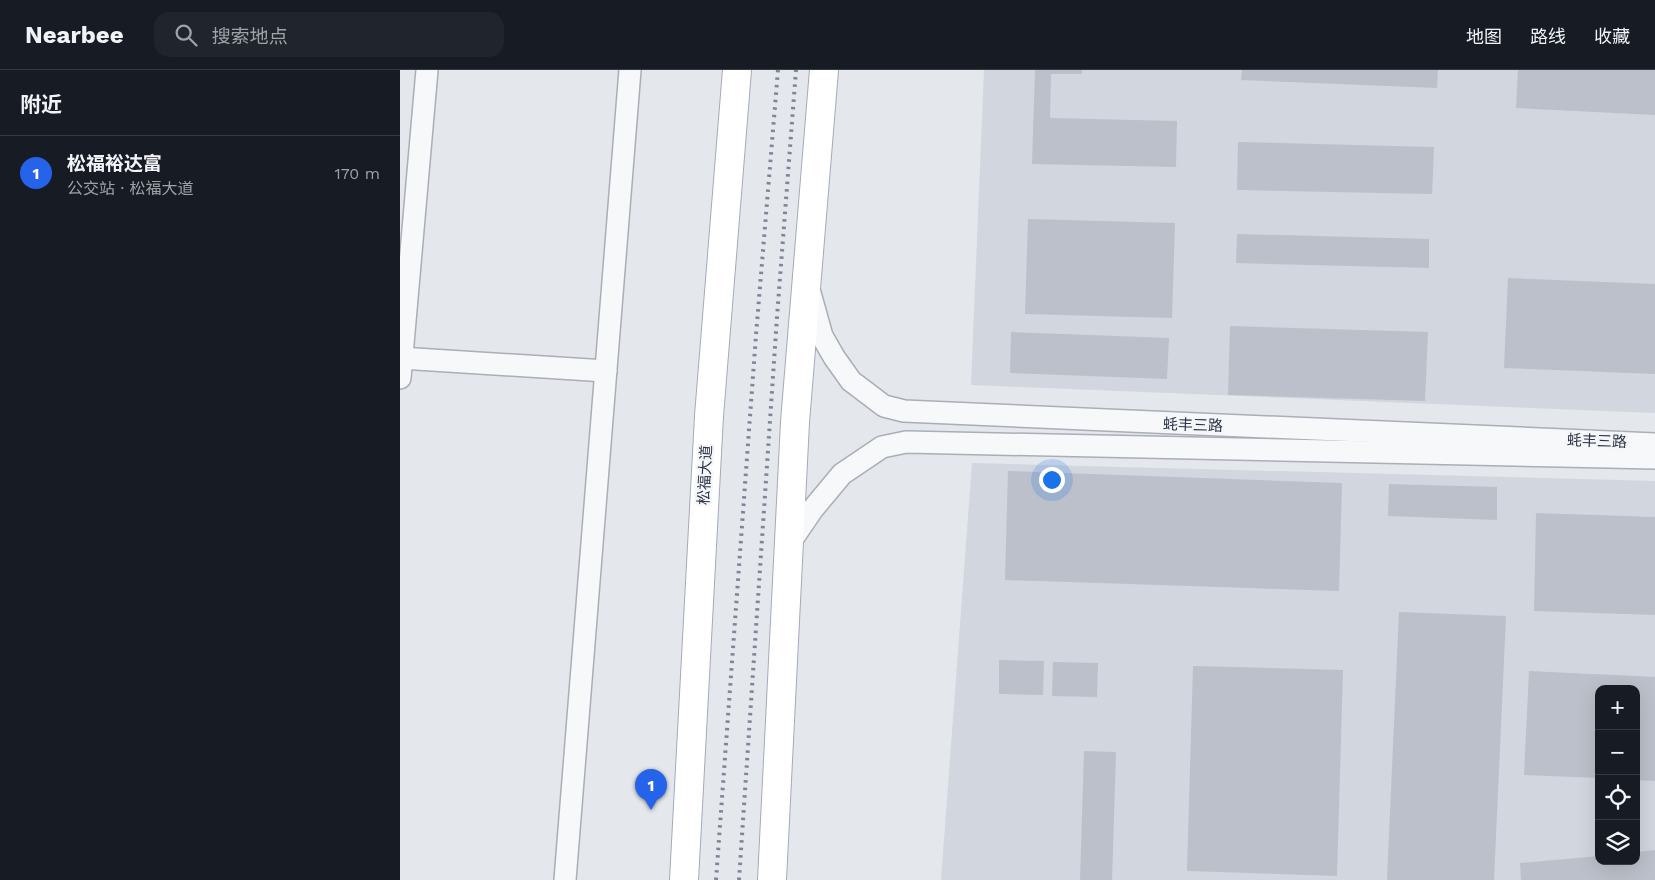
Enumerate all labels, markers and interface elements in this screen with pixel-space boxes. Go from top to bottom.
search box [154,12,504,57]
text: Nearbee [25,21,124,49]
icon: search [172,21,200,49]
text: 搜索地点 [212,25,288,48]
text: 地图 [1466,26,1502,47]
text: 路线 [1530,26,1566,47]
text: 收藏 [1594,26,1630,47]
text: 附近 [20,92,62,117]
text: 松福裕达富 [67,152,162,175]
text: 1 [33,164,39,183]
text: 170 m [334,164,380,183]
text: 公交站 · 松福大道 [67,179,194,198]
street label: 蚝丰三路 [1163,415,1223,435]
street label: 蚝丰三路 [1567,431,1627,451]
street label: 松福大道 [694,445,716,505]
your location [1039,467,1065,493]
map controls [1595,685,1640,865]
button: + [1595,685,1640,730]
button: − [1595,730,1640,775]
pin: 1 [635,769,667,810]
button: locate [1595,775,1640,820]
button: layers [1595,820,1640,865]

